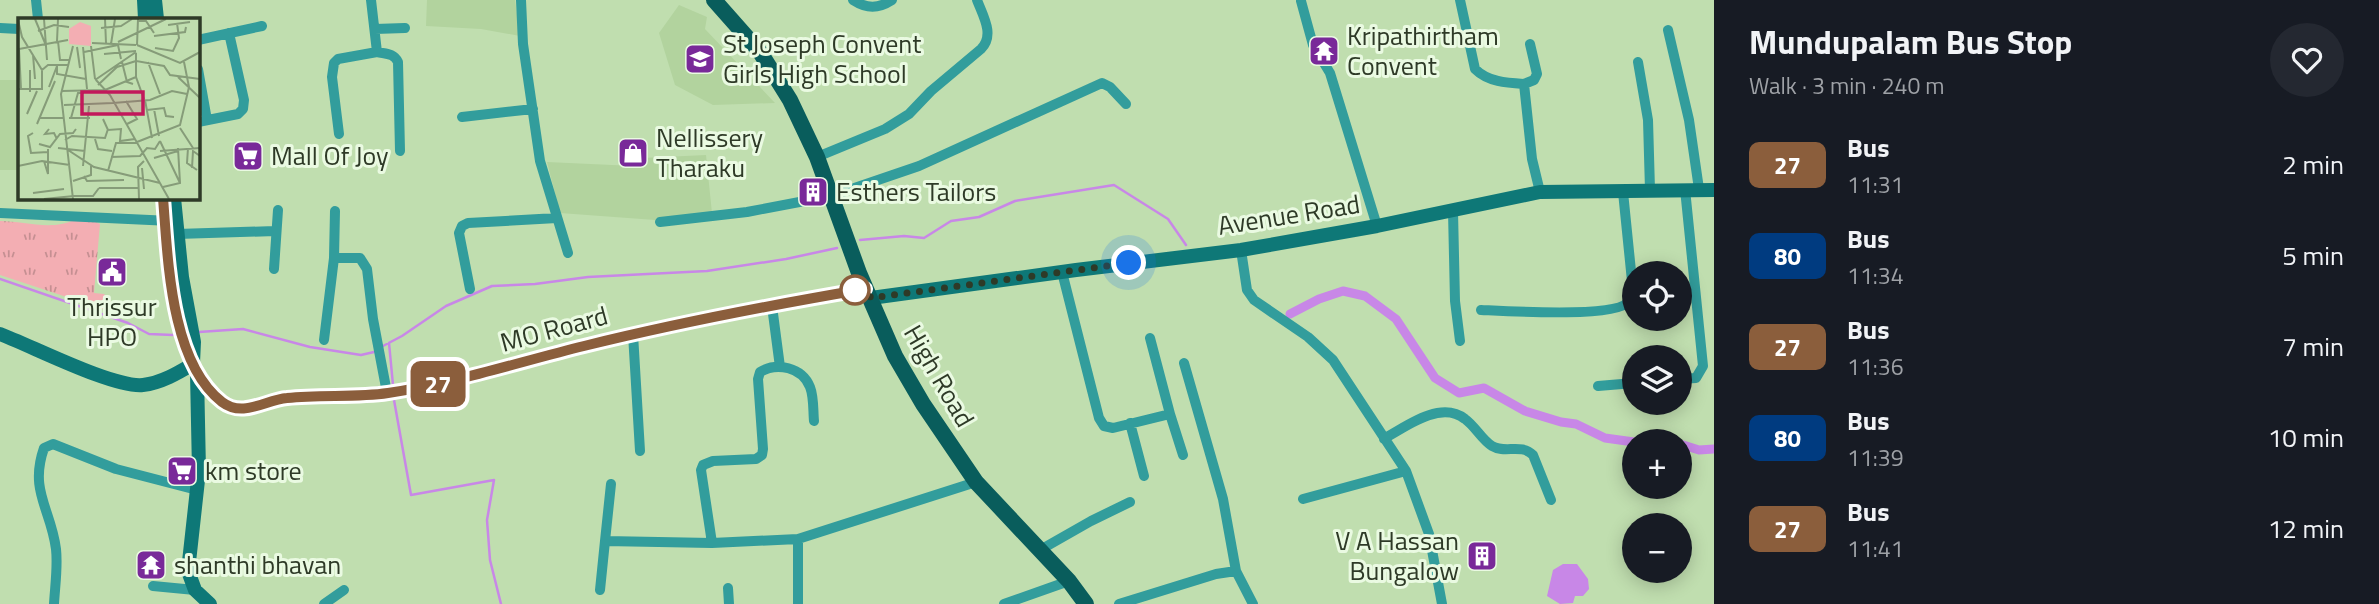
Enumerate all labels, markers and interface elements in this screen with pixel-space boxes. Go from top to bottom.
place label: Kripathirtham Convent [1347,16,1499,85]
text: Mundupalam Bus Stop [1749,17,2072,67]
inset map [18,18,200,200]
button: heart [2270,23,2344,97]
place label: St Joseph Convent Girls High School [723,24,921,93]
temple icon: Kripathirtham Convent [1307,34,1341,68]
school or university icon: St Joseph Convent Girls High School [683,42,717,76]
text: Walk · 3 min · 240 m [1749,68,1945,103]
place label: Nellissery Tharaku [656,118,763,187]
text: Bus [1847,128,1889,167]
place label: Mall Of Joy [271,136,389,175]
shop icon: Nellissery Tharaku [616,136,650,170]
supermarket icon: Mall Of Joy [231,139,265,173]
text: 2 min [2282,145,2344,184]
text: 27 [1774,147,1801,183]
text: 11:31 [1847,167,1904,202]
place label: Esthers Tailors [836,172,996,211]
building icon: Esthers Tailors [796,175,830,209]
street label: Avenue Road [1215,184,1363,245]
text: Bus [1847,219,1889,258]
text: 5 min [2282,236,2344,275]
text: 80 [1774,238,1801,274]
your location [1111,245,1146,280]
public building icon: Thrissur HPO [95,255,129,289]
text: 11:34 [1847,258,1904,293]
map controls [1622,261,1692,583]
button: locate [1622,261,1692,331]
unlabelled marker [840,275,870,305]
place label: Thrissur HPO [67,287,157,356]
street label: MO Roard [496,295,612,362]
text: Bus [1847,310,1889,349]
street label: High Road [894,317,984,434]
text: 7 min [2282,327,2344,366]
text: 27 [1774,329,1801,365]
button: layers [1622,345,1692,415]
text: 11:36 [1847,349,1904,384]
line badge: 27 [406,361,470,407]
text: 27 [425,366,451,402]
text: Bus [1847,401,1889,440]
text: 10 min [2268,418,2344,457]
text: 80 [1774,420,1801,456]
button: + [1622,429,1692,499]
text: 11:39 [1847,440,1904,475]
place label: km store [205,451,302,490]
supermarket icon: km store [165,454,199,488]
text: Bus [1847,492,1889,531]
text: 12 min [2268,509,2344,548]
text: 27 [1774,511,1801,547]
button: − [1622,513,1692,583]
place label: V A Hassan Bungalow [1335,521,1459,590]
text: 11:41 [1847,531,1904,566]
building icon: V A Hassan Bungalow [1465,539,1499,573]
place label: shanthi bhavan [174,545,341,584]
temple icon: shanthi bhavan [134,548,168,582]

